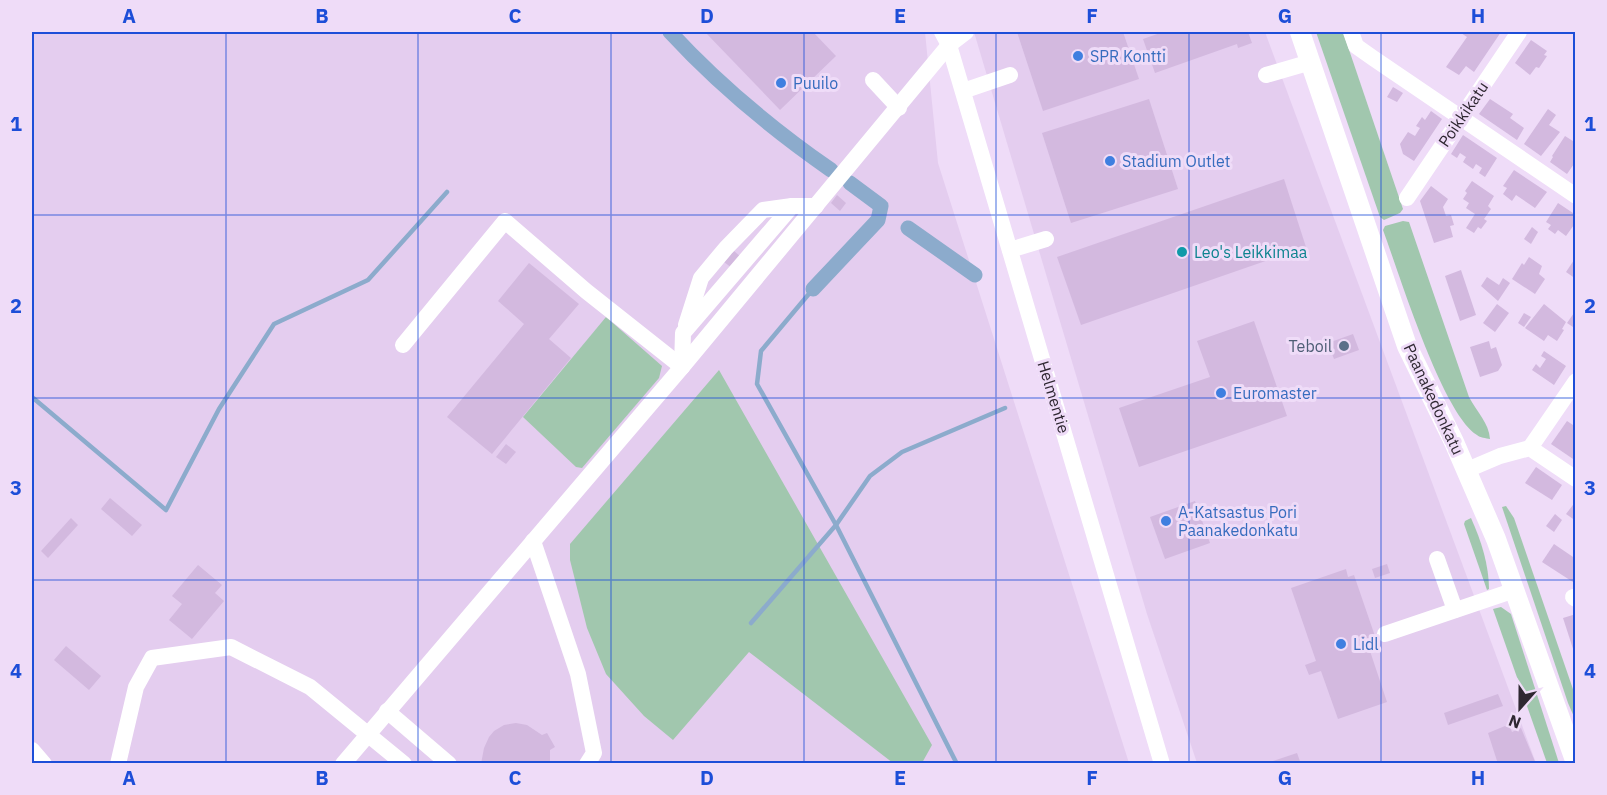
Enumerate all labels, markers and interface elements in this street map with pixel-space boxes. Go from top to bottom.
text: A [122,2,136,29]
text: B [315,2,329,29]
text: C [508,2,522,29]
text: D [700,2,714,29]
text: E [894,2,906,29]
text: F [1086,2,1098,29]
text: G [1278,2,1292,29]
text: H [1471,2,1485,29]
place label: SPR Kontti [1090,46,1166,66]
marker: SPR Kontti [1071,49,1085,63]
place label: Puuilo [793,73,838,93]
marker: Puuilo [774,76,788,90]
street label: Poikkikatu [1434,77,1492,151]
text: 1 [10,110,22,137]
text: 1 [1584,110,1596,137]
place label: Stadium Outlet [1122,151,1230,171]
marker: Stadium Outlet [1103,154,1117,168]
place label: Leo's Leikkimaa [1194,242,1308,262]
marker: Leo's Leikkimaa [1175,245,1189,259]
text: 2 [10,292,22,319]
text: 2 [1584,292,1596,319]
place label: Teboil [1289,336,1332,356]
marker: Teboil [1337,339,1351,353]
street label: Paanakedonkatu [1400,340,1468,458]
street label: Helmentie [1034,358,1075,436]
place label: Euromaster [1233,383,1317,403]
marker: Euromaster [1214,386,1228,400]
text: 3 [10,474,22,501]
text: 3 [1584,474,1596,501]
place label: A-Katsastus Pori Paanakedonkatu [1178,502,1298,540]
marker: A-Katsastus Pori Paanakedonkatu [1159,514,1173,528]
place label: Lidl [1353,634,1379,654]
marker: Lidl [1334,637,1348,651]
text: 4 [10,657,22,684]
text: 4 [1584,657,1596,684]
north arrow [1490,678,1550,738]
text: N [1506,711,1524,733]
text: A [122,764,136,791]
text: B [315,764,329,791]
text: C [508,764,522,791]
text: D [700,764,714,791]
text: E [894,764,906,791]
text: F [1086,764,1098,791]
text: G [1278,764,1292,791]
text: H [1471,764,1485,791]

